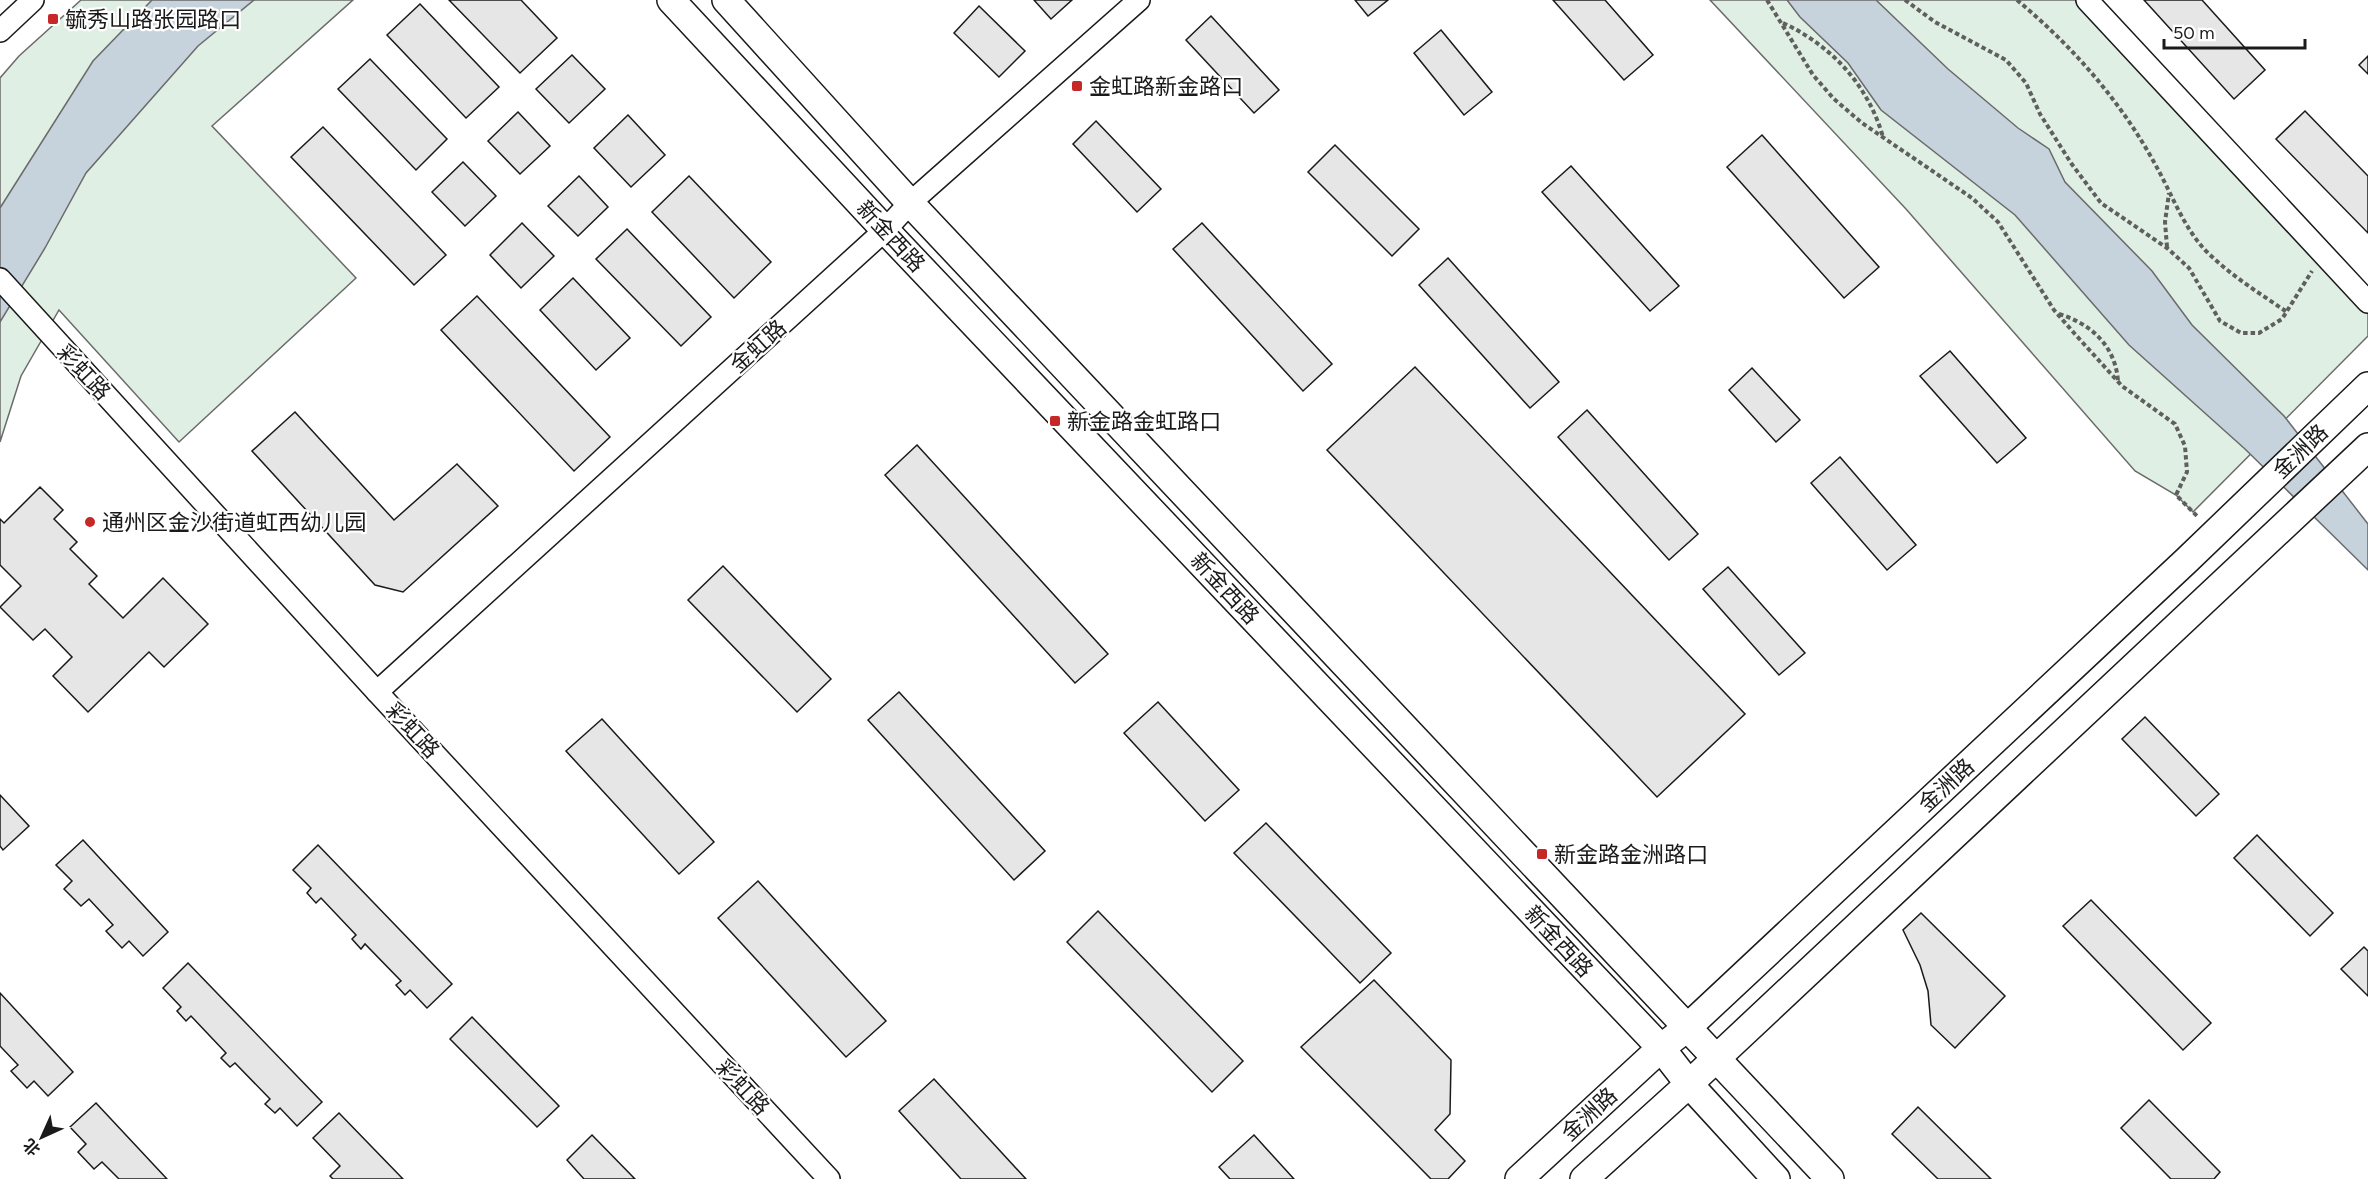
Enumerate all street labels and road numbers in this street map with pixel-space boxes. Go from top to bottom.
street label: 新金西路 [851,195,931,278]
street label: 金虹路 [725,314,792,378]
street label: 彩虹路 [51,339,116,406]
street label: 金洲路 [2267,419,2333,484]
street label: 新金西路 [1185,547,1265,630]
street label: 彩虹路 [380,697,445,764]
street label: 金洲路 [1913,753,1980,818]
street label: 新金西路 [1519,900,1599,983]
street label: 彩虹路 [710,1054,775,1121]
street label: 金洲路 [1556,1082,1623,1147]

